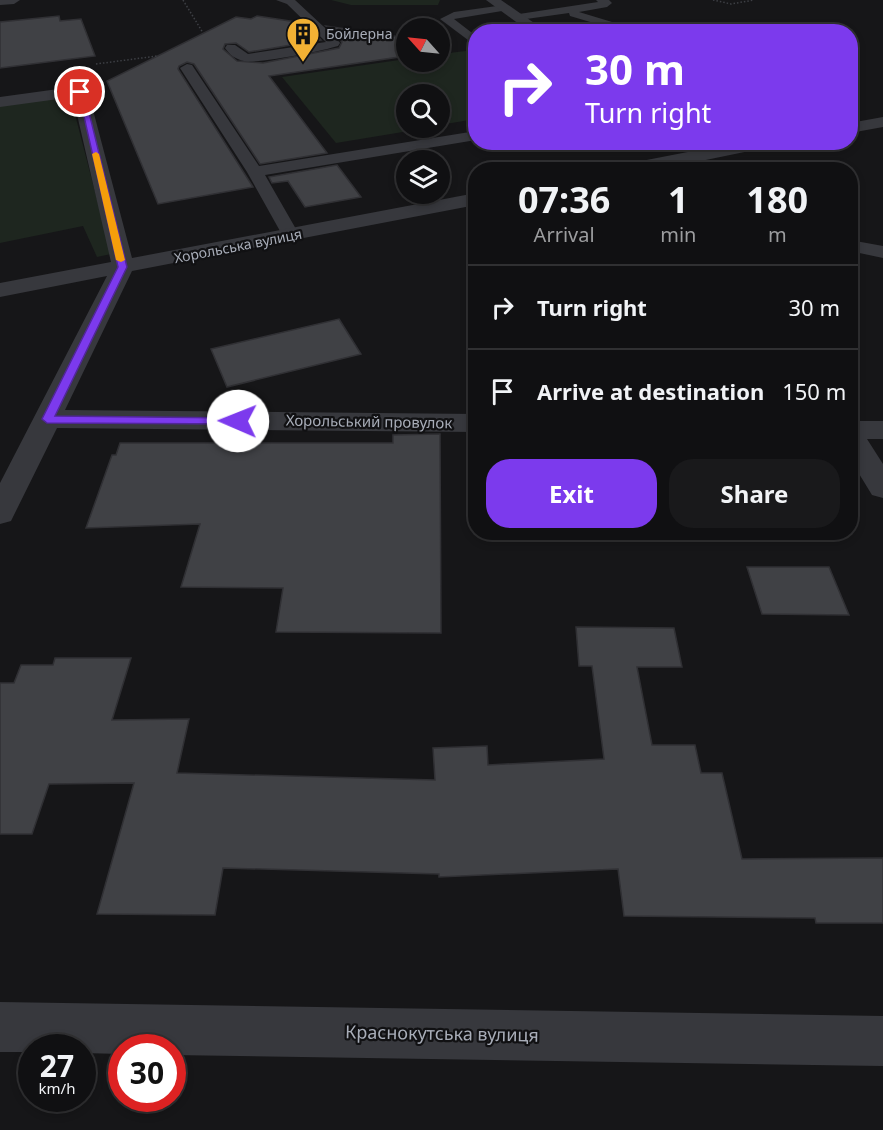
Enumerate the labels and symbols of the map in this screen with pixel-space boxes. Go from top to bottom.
building icon: Бойлерна [285,16,321,63]
north arrow [396,18,450,72]
place label: Бойлерна [326,24,392,43]
pin [54,66,105,117]
street label: Хорольська вулиця [172,224,303,267]
position arrow [206,389,270,453]
street label: Хорольський провулок [286,410,452,432]
street label: Краснокутська вулиця [345,1019,539,1047]
speed limit sign: 30 [108,1034,186,1112]

